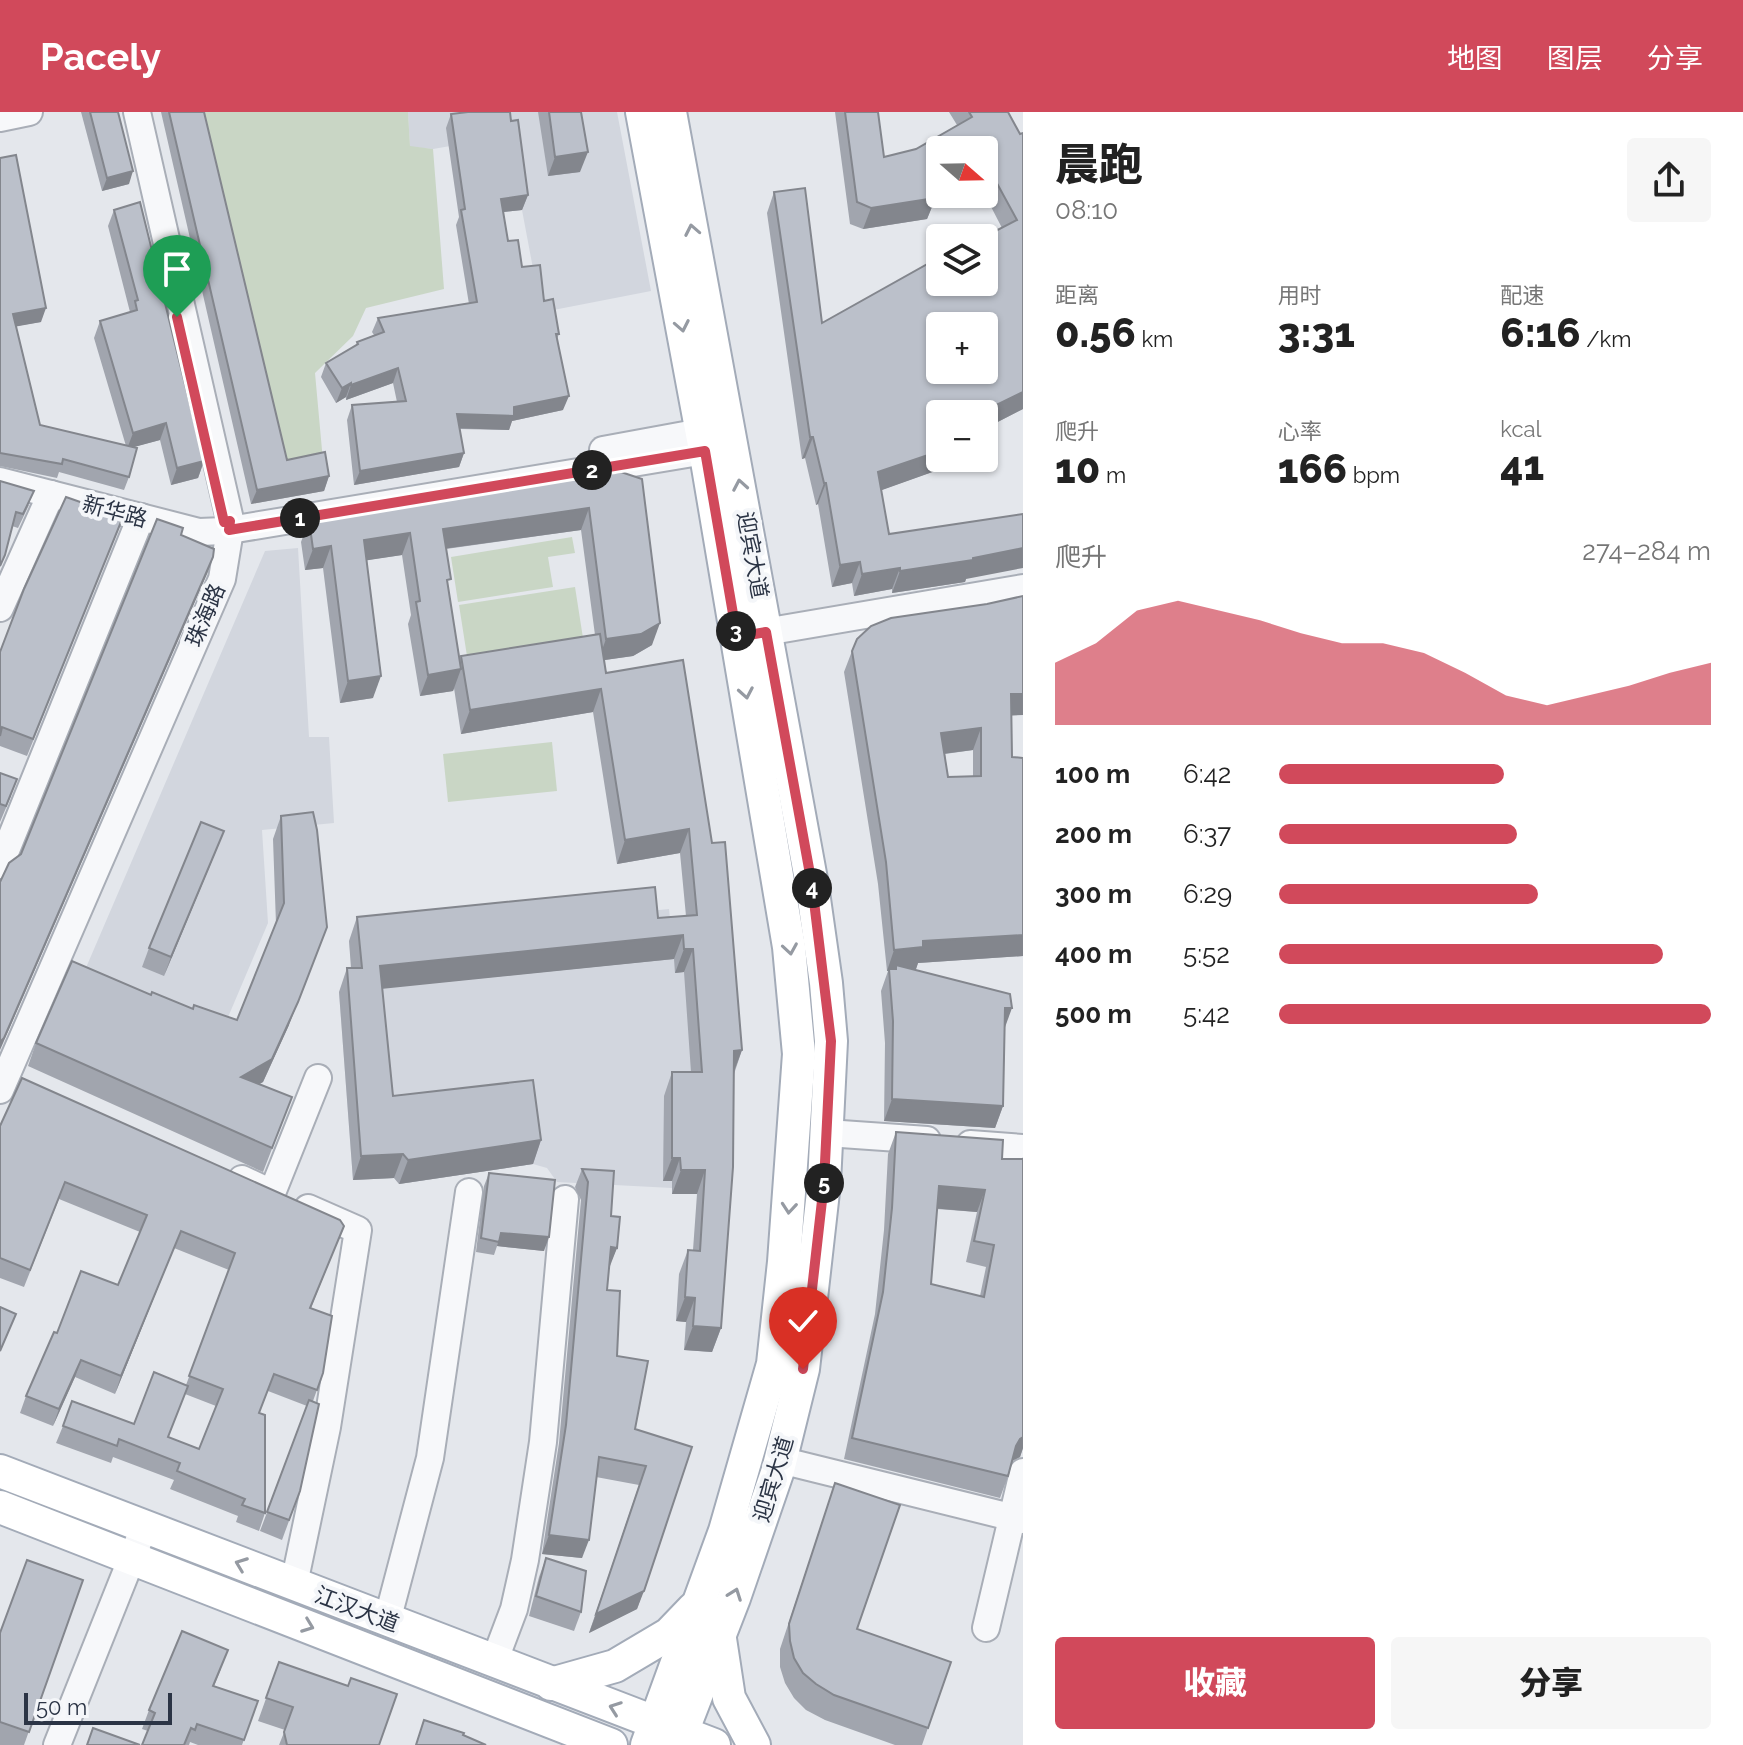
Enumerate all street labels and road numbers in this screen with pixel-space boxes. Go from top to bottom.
street label: 新华路 [80,490,150,532]
street label: 迎宾大道 [733,509,773,601]
street label: 珠海路 [180,580,230,650]
street label: 迎宾大道 [748,1433,798,1525]
street label: 江汉大道 [311,1581,403,1637]

